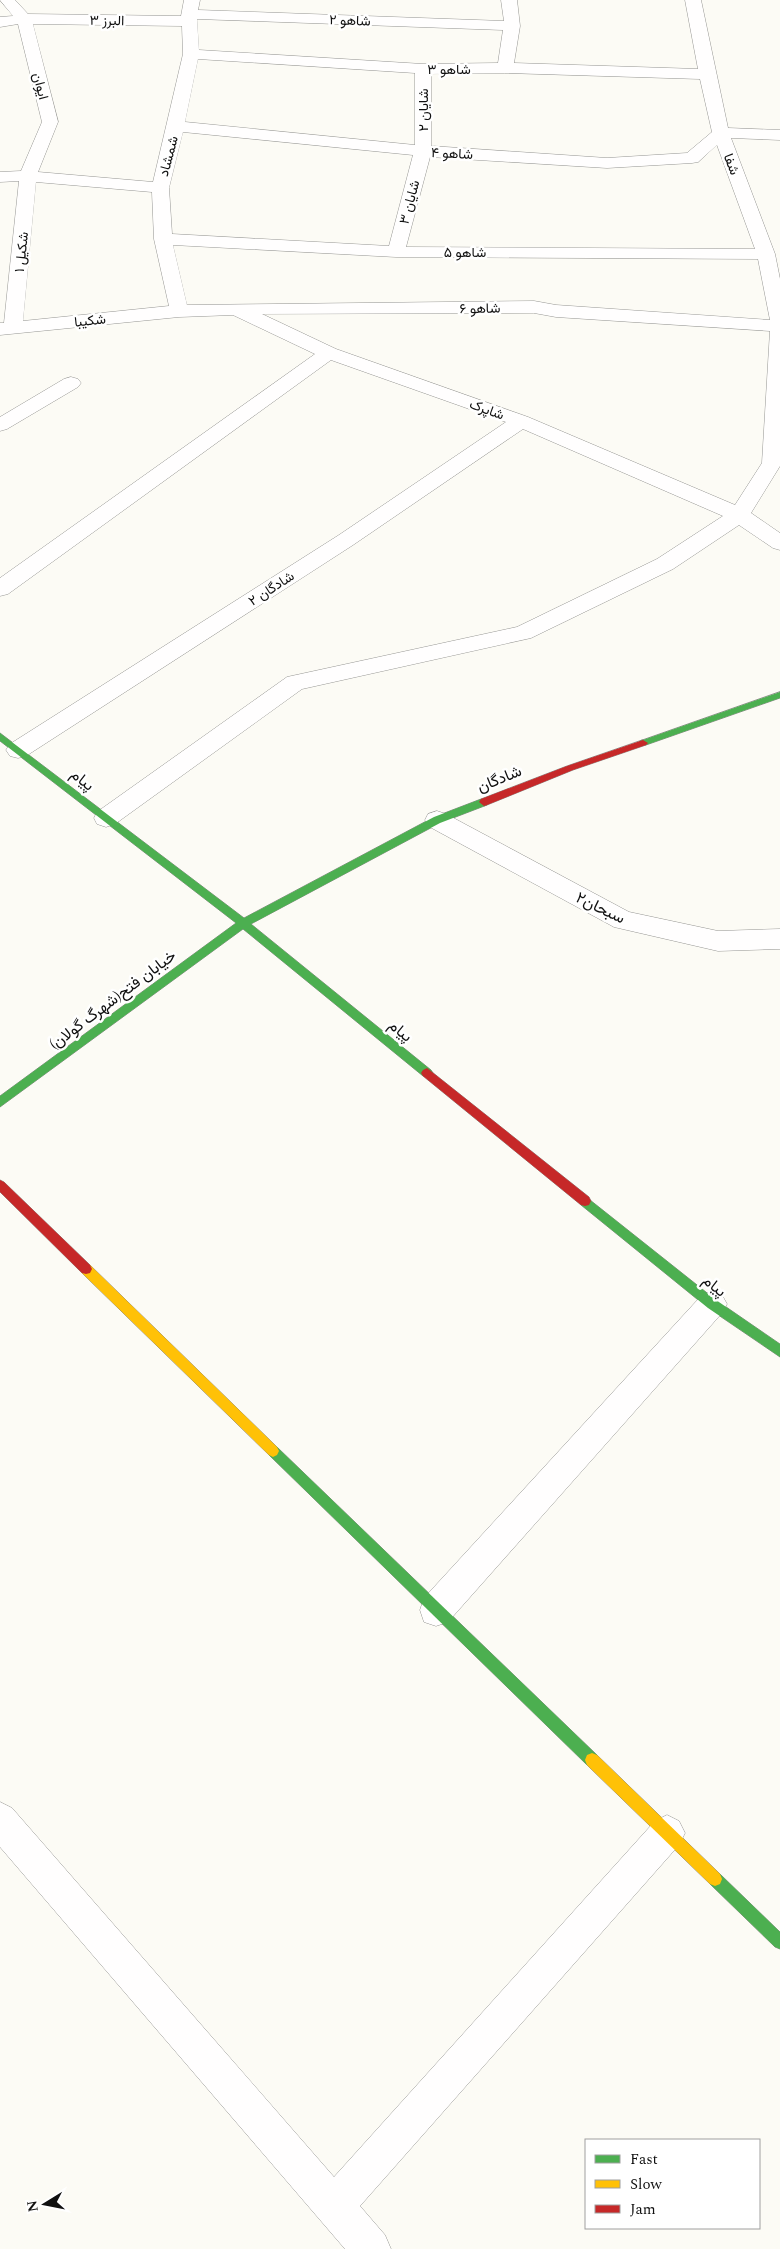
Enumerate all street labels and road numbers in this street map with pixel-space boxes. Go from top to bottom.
street label: شاهو ۲ [329,9,371,32]
street label: البرز ۳ [89,10,125,31]
street label: شاهو ۳ [427,59,471,80]
street label: ایوان [27,70,54,102]
street label: شایان ۲ [413,88,434,132]
street label: شمشاد [153,133,184,179]
street label: شاهو ۴ [430,142,474,165]
street label: شفا [718,150,745,178]
street label: شایان ۳ [394,178,425,227]
street label: شکیل ۱ [9,231,34,273]
street label: شاهو ۵ [444,242,486,263]
street label: شاهو ۶ [459,298,501,319]
street label: شکیبا [73,308,107,333]
street label: شاپرک [466,393,507,425]
street label: شادگان ۲ [244,566,299,611]
street label: شادگان [473,759,525,799]
street label: پیام [65,763,100,797]
street label: سبحان۲ [572,886,629,930]
street label: خیابان فتح(شهرگ گولان) [44,944,182,1056]
street label: پیام [383,1014,418,1048]
street label: پیام [697,1269,732,1303]

